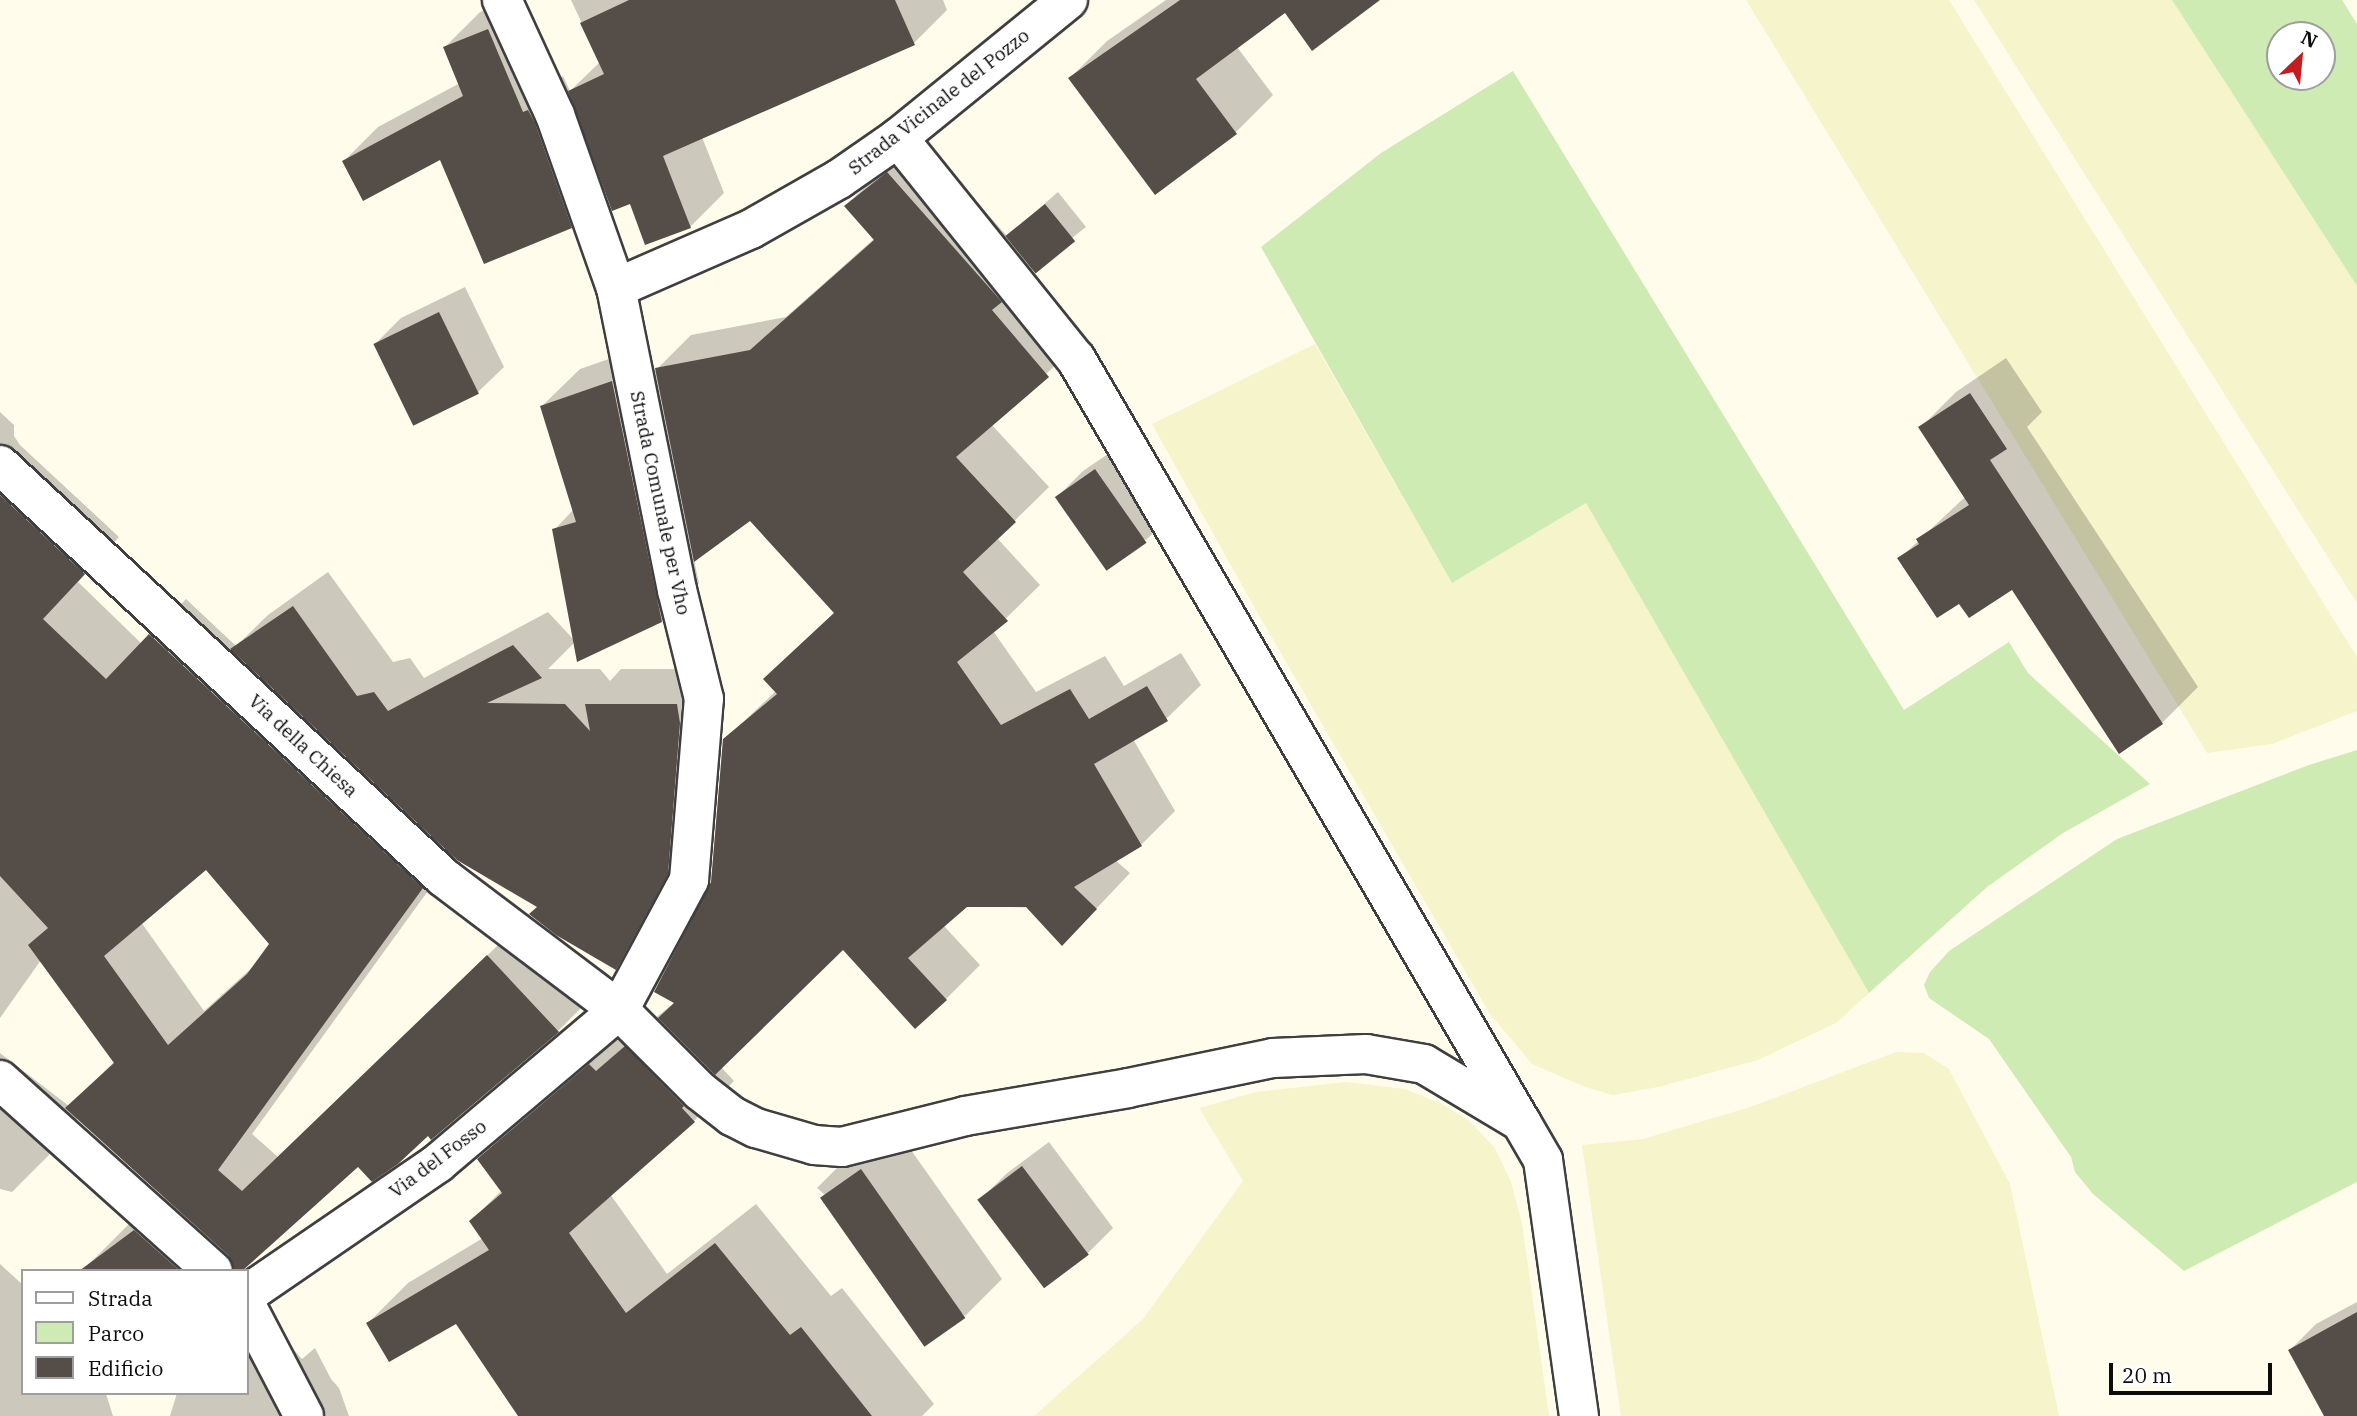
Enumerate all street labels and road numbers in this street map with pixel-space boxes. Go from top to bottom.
street label: Strada Vicinale del Pozzo [844,24,1034,180]
street label: Strada Comunale per Vho [625,389,695,617]
street label: Via della Chiesa [244,690,362,802]
street label: Via del Fosso [385,1115,491,1203]

